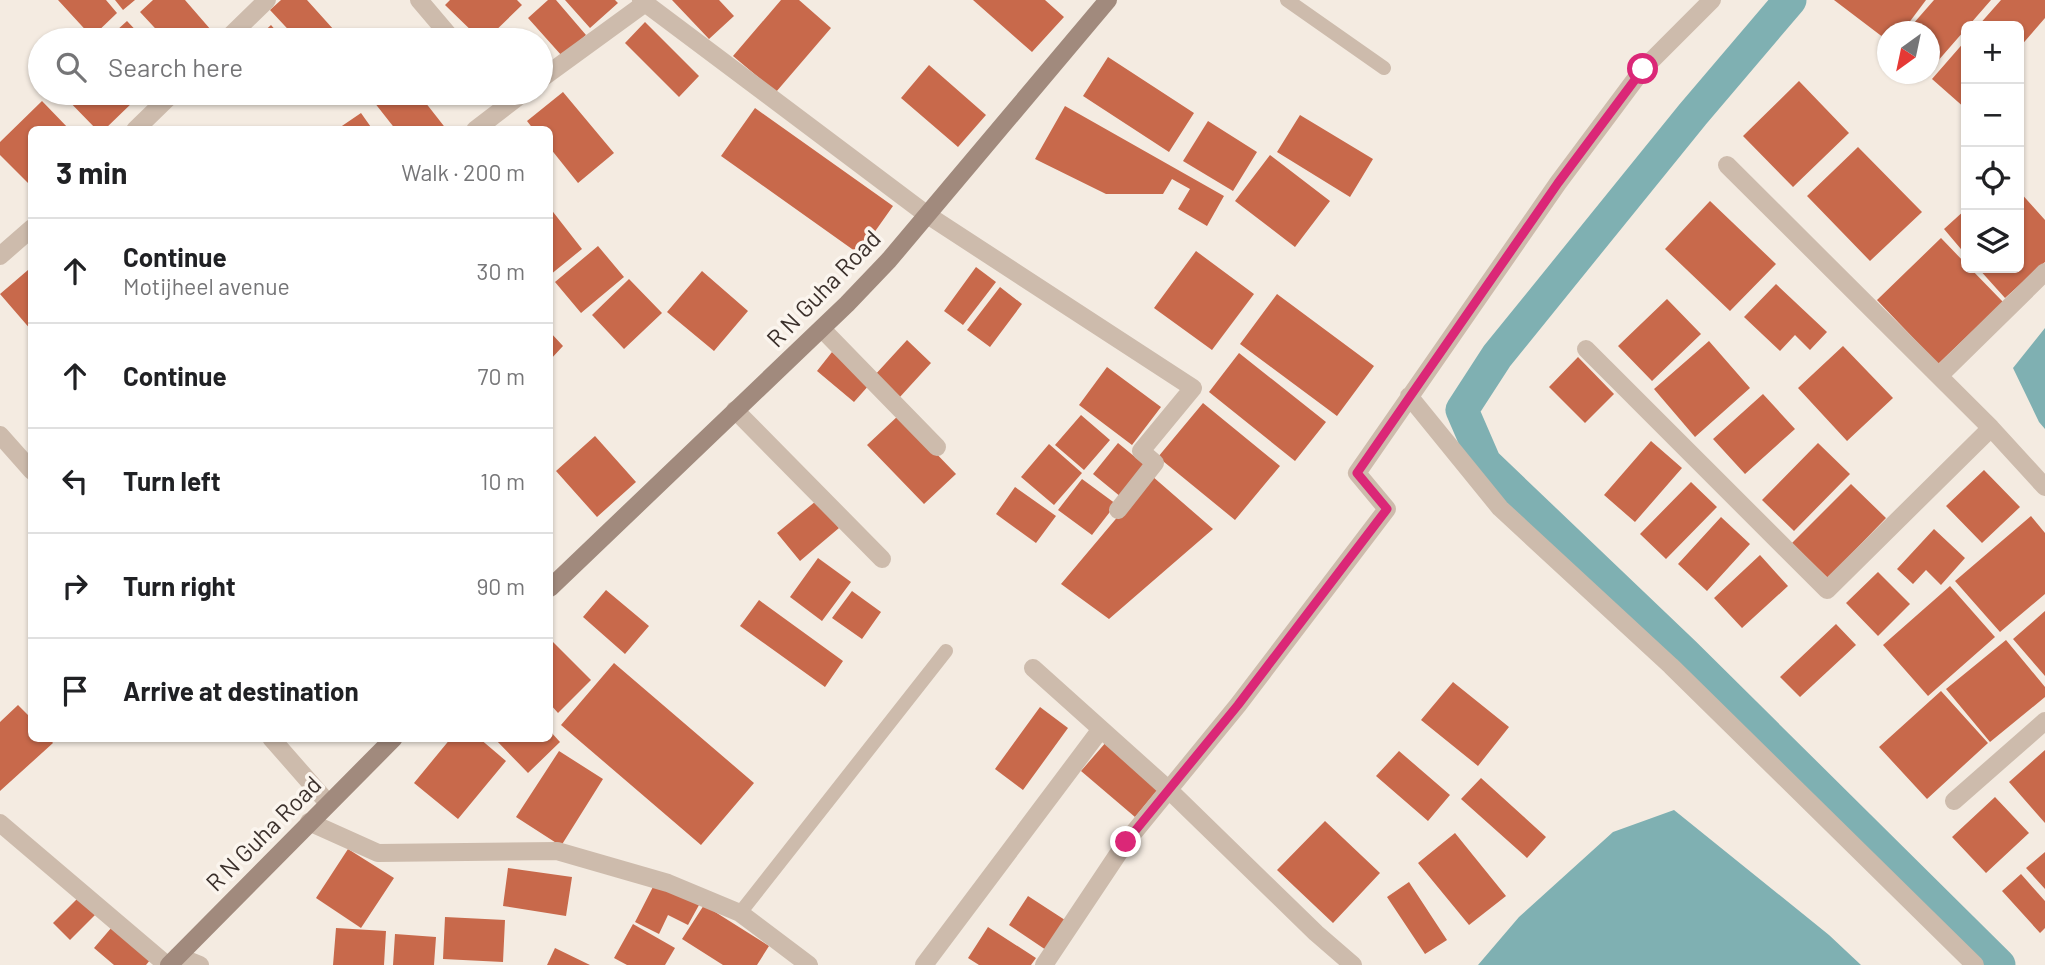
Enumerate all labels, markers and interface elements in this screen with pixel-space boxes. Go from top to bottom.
north arrow [1877,21,1940,84]
map controls [1961,21,2024,273]
button: + [1961,21,2024,84]
search box [28,28,553,105]
icon: search [52,48,90,86]
text: Search here [108,51,243,82]
route start [1627,53,1658,84]
button: − [1961,84,2024,147]
button: locate [1961,147,2024,210]
text: 3 min [56,154,127,190]
text: Walk · 200 m [401,158,525,186]
button: layers [1961,210,2024,273]
street label: R N Guha Road [760,224,886,352]
text: Continue [123,241,227,272]
icon: ahead [56,252,94,290]
text: 30 m [477,257,525,285]
text: Motijheel avenue [123,272,290,300]
icon: ahead [56,357,94,395]
text: Continue [123,360,227,391]
text: 70 m [478,362,525,390]
icon: left [56,462,94,500]
text: Turn left [123,465,221,496]
text: 10 m [480,467,525,495]
icon: right [56,567,94,605]
text: Turn right [123,570,236,601]
text: 90 m [476,572,525,600]
icon: arrive [56,672,94,710]
text: Arrive at destination [123,675,359,706]
street label: R N Guha Road [199,769,327,897]
route end [1110,826,1141,857]

